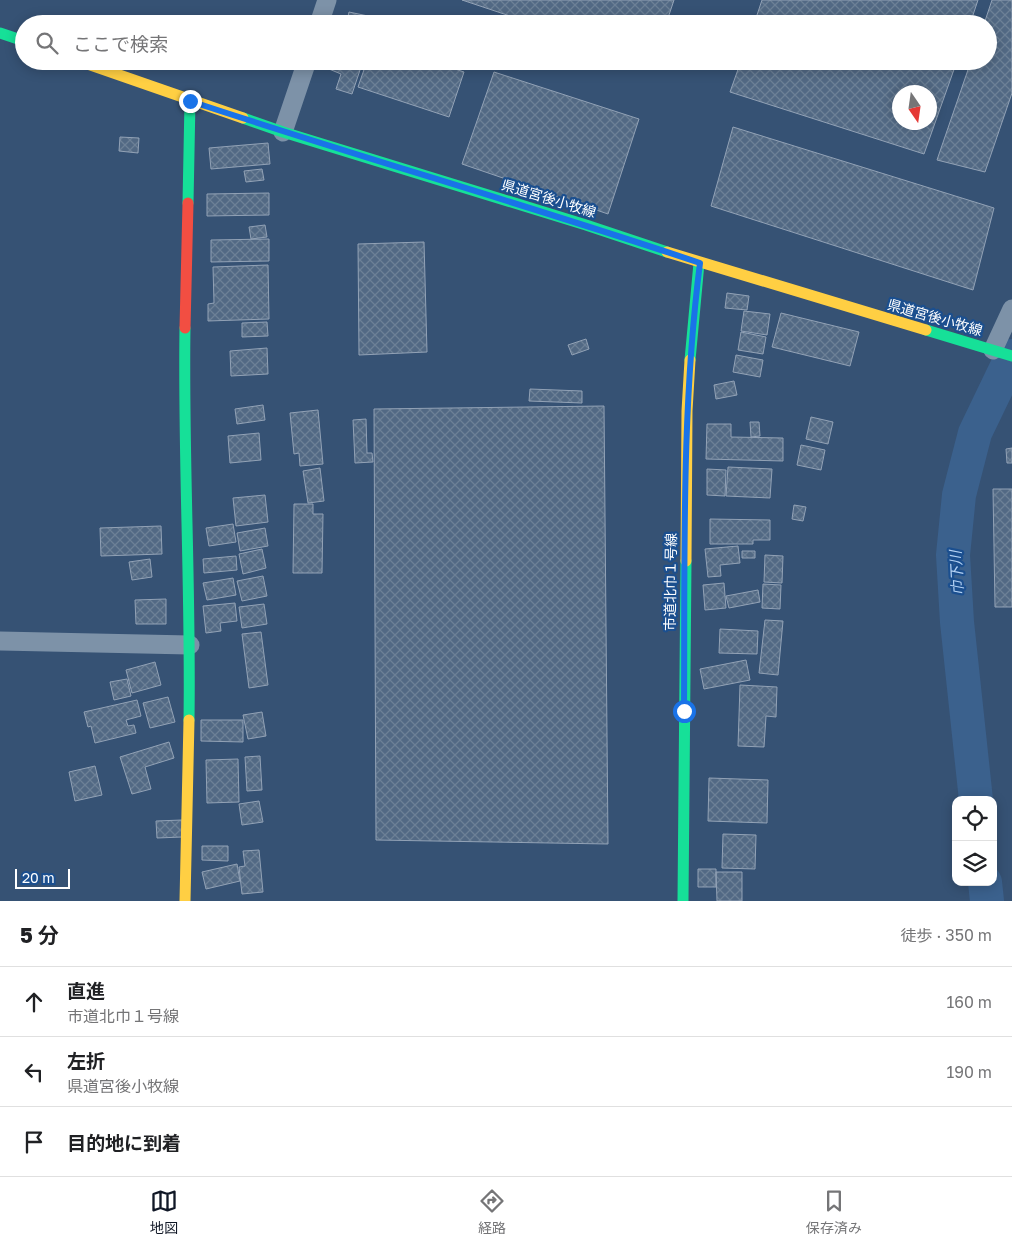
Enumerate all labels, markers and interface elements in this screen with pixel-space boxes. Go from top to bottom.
search box [15,15,997,70]
icon: search [33,29,61,57]
text: ここで検索 [73,32,168,55]
north arrow [892,85,937,130]
route end [179,90,202,113]
street label: 県道宮後小牧線 [500,176,598,220]
street label: 県道宮後小牧線 [886,295,984,339]
street label: 市道北巾１号線 [661,533,679,631]
water label: 巾下川 [946,548,966,596]
route start [673,700,696,723]
map controls [952,796,997,886]
button: locate [952,796,997,841]
button: layers [952,841,997,886]
scale bar [15,866,70,889]
text: 20 m [22,869,55,886]
text: 5 分 [20,922,59,948]
text: 徒歩 · 350 m [900,925,992,945]
text: 直進 [67,979,105,1002]
icon: ahead [20,988,48,1016]
text: 160 m [946,992,992,1012]
text: 市道北巾１号線 [67,1006,179,1026]
text: 左折 [67,1049,105,1072]
icon: left [20,1058,48,1086]
text: 190 m [946,1062,992,1082]
text: 県道宮後小牧線 [67,1076,179,1096]
icon: arrive [20,1128,48,1156]
text: 目的地に到着 [67,1131,181,1154]
tab: 地図 [150,1187,178,1237]
tab: 経路 [478,1187,506,1237]
tab: 保存済み [806,1187,862,1237]

